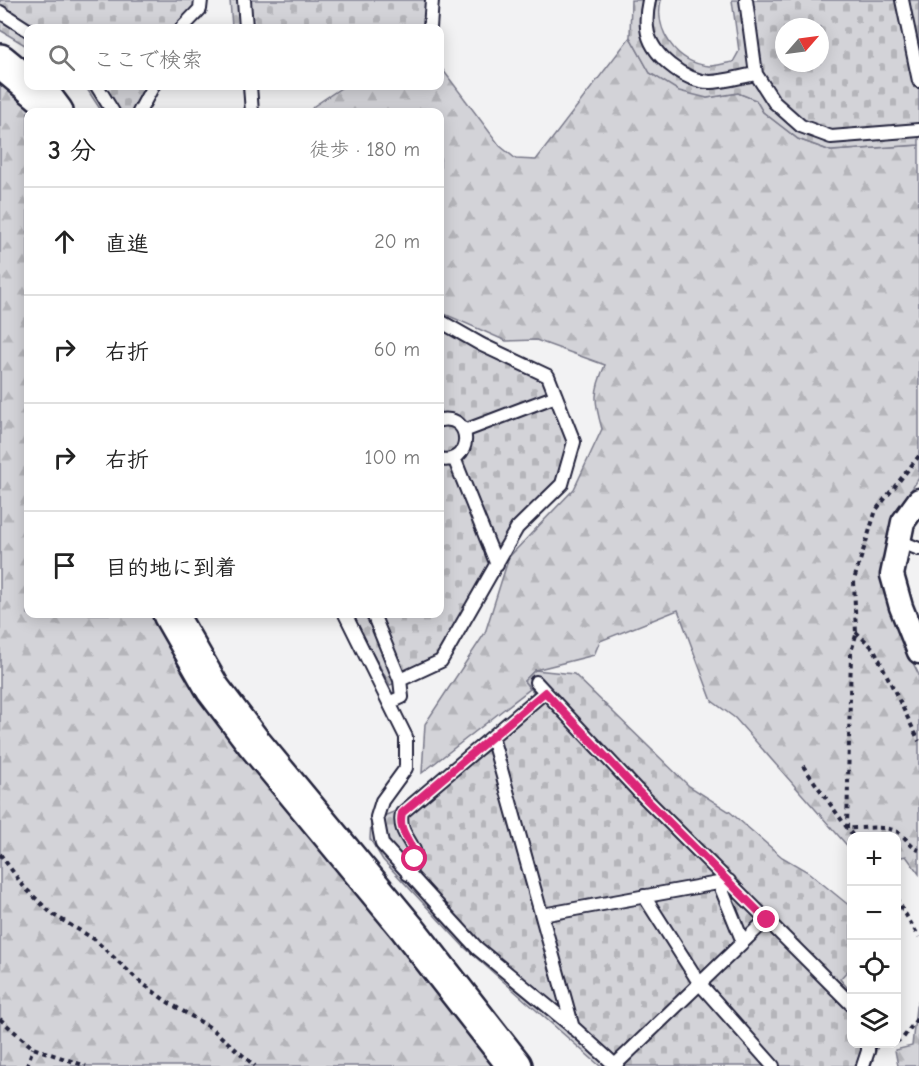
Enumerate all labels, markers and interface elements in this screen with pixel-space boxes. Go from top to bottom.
north arrow [775,18,829,72]
search box [24,24,444,90]
icon: search [45,41,78,74]
text: ここで検索 [93,47,203,73]
text: 3 分 [48,136,96,166]
text: 徒歩 · 180 m [310,138,420,161]
icon: ahead [48,225,81,258]
text: 20 m [374,230,420,253]
text: 直進 [105,231,149,257]
icon: right [48,333,81,366]
text: 60 m [374,338,420,361]
text: 右折 [105,339,149,365]
icon: right [48,441,81,474]
text: 100 m [365,446,420,469]
text: 右折 [105,447,149,473]
icon: arrive [48,549,81,582]
text: 目的地に到着 [105,555,237,581]
map controls [847,832,901,1048]
button: + [847,832,901,886]
route start [401,845,427,871]
button: − [847,886,901,940]
route end [753,906,779,932]
button: locate [847,940,901,994]
button: layers [847,994,901,1048]

